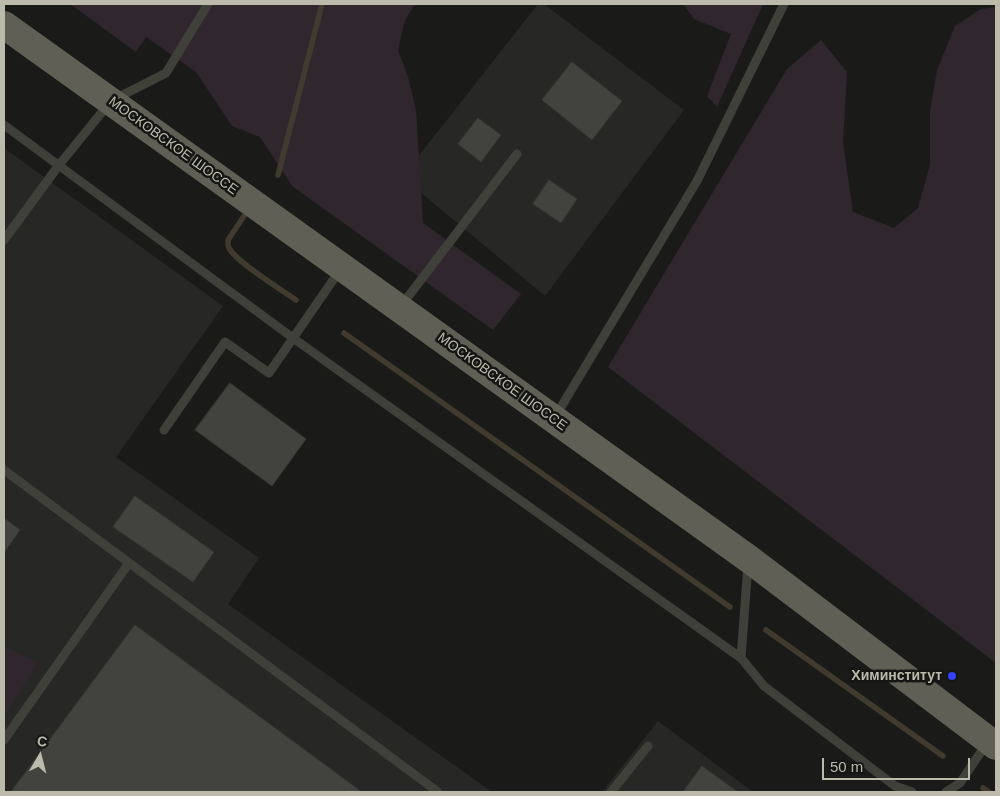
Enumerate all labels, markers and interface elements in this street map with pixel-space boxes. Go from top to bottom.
street label: МОСКОВСКОЕ ШОССЕ [105,93,241,199]
street label: МОСКОВСКОЕ ШОССЕ [434,329,570,435]
place label: Химинститут [851,668,942,684]
marker: Химинститут [946,670,958,682]
north arrow [15,731,65,781]
text: С [36,733,48,750]
scale bar [825,748,972,780]
text: 50 m [830,758,863,775]

